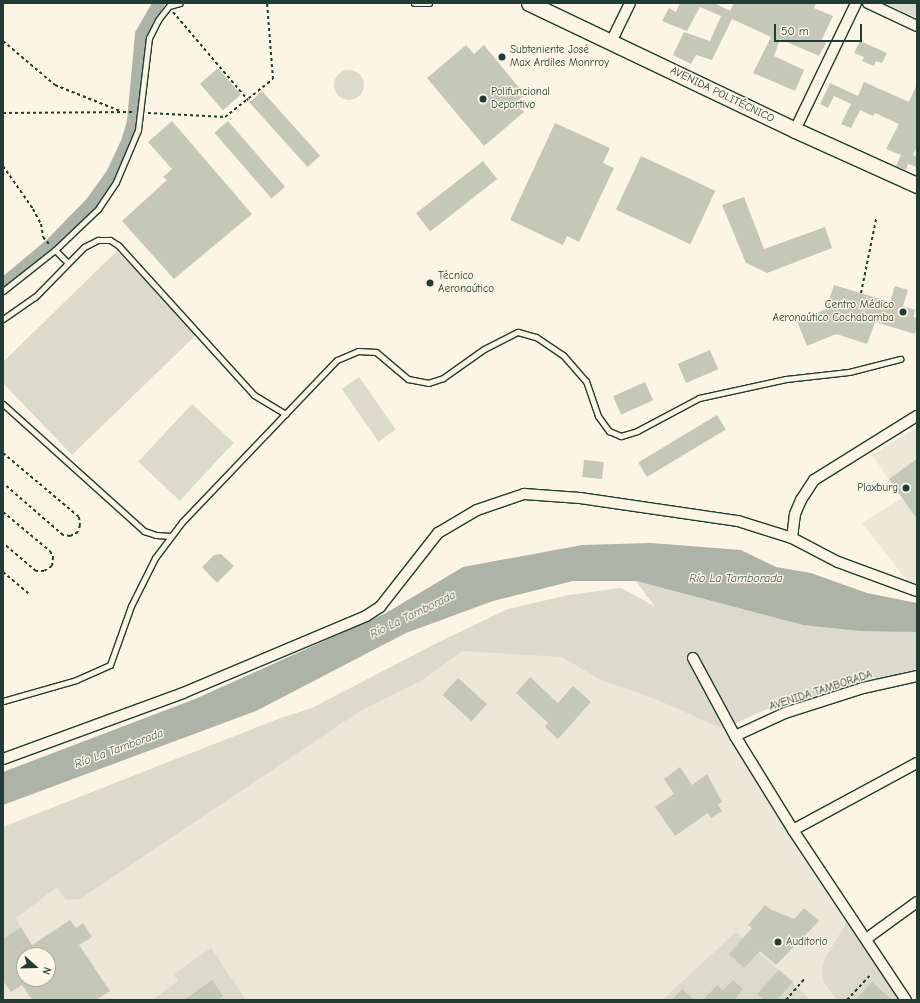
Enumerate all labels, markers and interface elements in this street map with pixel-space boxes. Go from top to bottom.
scale bar [776,16,864,42]
text: 50 m [781,24,809,38]
place label: Subteniente José Max Ardiles Monrroy [510,44,609,70]
marker: Subteniente José Max Ardiles Monrroy [497,52,507,62]
street label: AVENIDA POLITÉCNICO [668,64,776,126]
place label: Polifuncional Deportivo [491,86,550,112]
marker: Polifuncional Deportivo [478,94,488,104]
place label: Técnico Aeronaútico [438,270,494,296]
marker: Técnico Aeronaútico [425,278,435,288]
place label: Centro Médico Aeronaútico Cochabamba [773,299,894,325]
marker: Centro Médico Aeronaútico Cochabamba [897,306,909,318]
place label: Plaxburg [857,481,898,495]
marker: Plaxburg [901,483,911,493]
water label: Río La Tamborada [689,572,783,586]
water label: Río La Tamborada [368,588,458,642]
street label: AVENIDA TAMBORADA [768,668,874,714]
water label: Río La Tamborada [73,726,165,772]
place label: Auditorio [786,935,828,949]
marker: Auditorio [773,937,783,947]
north arrow [16,947,56,987]
text: N [39,965,54,977]

